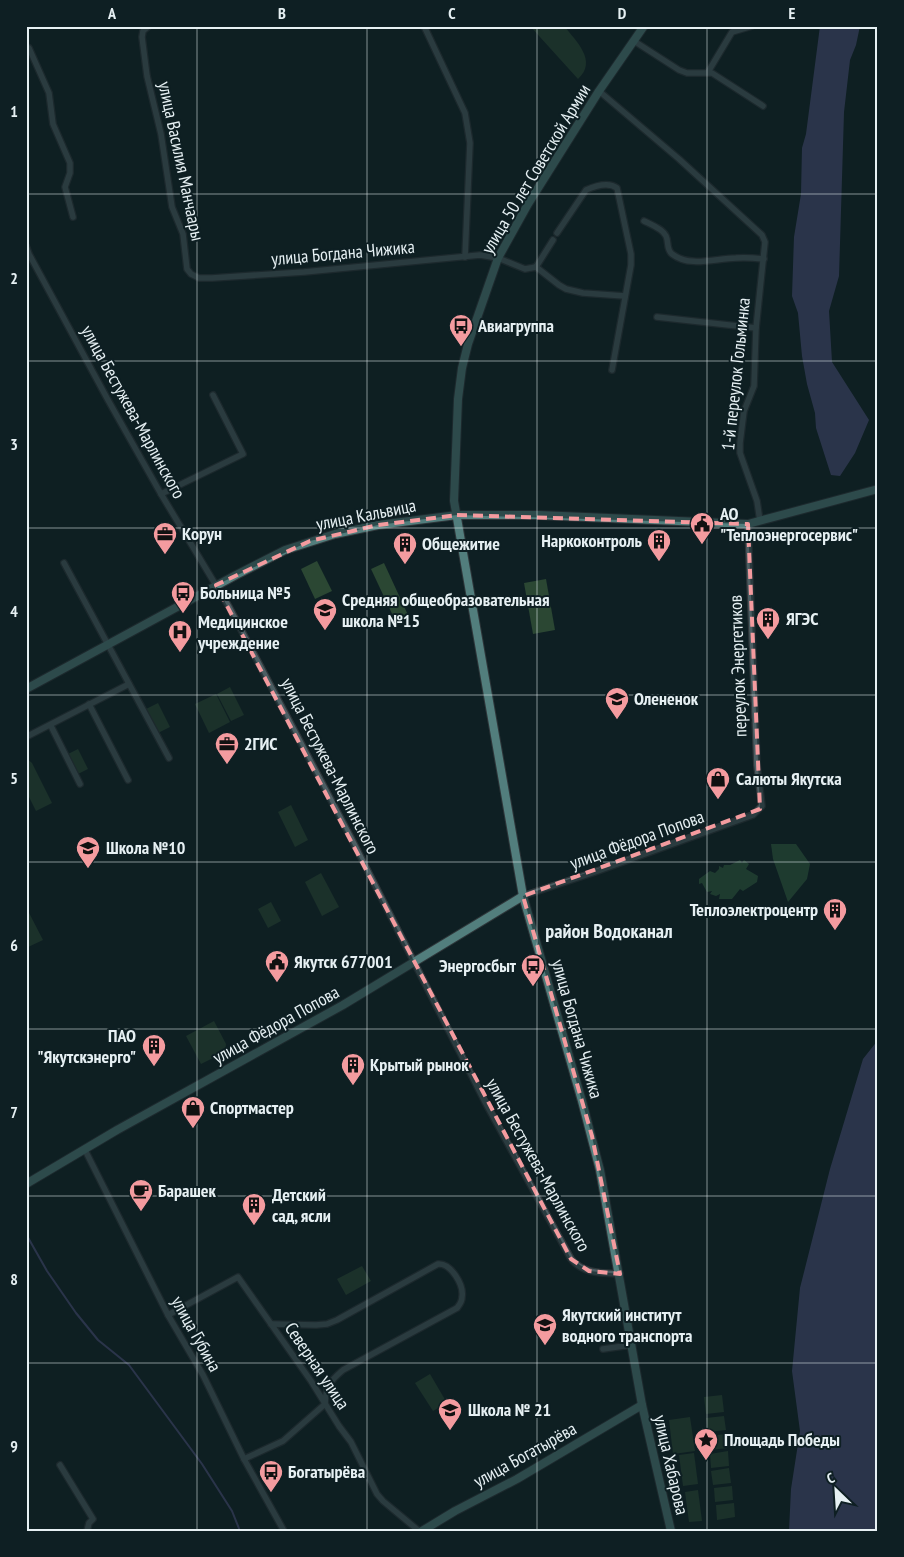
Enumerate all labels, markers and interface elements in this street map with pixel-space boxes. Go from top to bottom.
text: A [107,3,117,23]
text: B [278,3,286,23]
text: C [448,3,456,23]
text: D [618,3,627,23]
text: E [789,3,796,23]
street label: улица Василия Манчаары [153,79,210,243]
street label: улица 50 лет Советской Армии [476,80,595,258]
text: 1 [10,101,18,121]
street label: улица Богдана Чижика [270,235,416,270]
text: 2 [10,268,18,288]
street label: 1-й переулок Гольминка [716,296,755,452]
bus stop icon: Авиагруппа [448,313,474,347]
place label: Авиагруппа [477,314,554,337]
street label: улица Бестужева-Марлинского [76,321,191,503]
text: 3 [10,434,18,454]
street label: улица Кальвица [314,494,418,535]
place label: АО "Теплоэнергосервис" [719,502,858,546]
public building icon: АО "Теплоэнергосервис" [689,511,715,545]
office icon: Корун [152,521,178,555]
place label: Корун [182,522,222,545]
building icon: Наркоконтроль [646,528,672,562]
place label: Наркоконтроль [541,529,643,552]
building icon: Общежитие [392,531,418,565]
place label: Общежитие [422,532,500,555]
bus stop icon: Больница №5 [170,580,196,614]
place label: Больница №5 [200,581,291,604]
place label: Средняя общеобразовательная школа №15 [342,588,550,632]
street label: переулок Энергетиков [724,595,751,737]
school or university icon: Средняя общеобразовательная школа №15 [312,597,338,631]
text: 4 [10,601,18,621]
building icon: ЯГЭС [755,606,781,640]
place label: ЯГЭС [786,607,818,630]
place label: Медицинское учреждение [197,610,288,654]
hospital icon: Медицинское учреждение [167,619,193,653]
street label: улица Бестужева-Марлинского [276,674,385,858]
school or university icon: Олененок [604,686,630,720]
place label: Олененок [634,687,699,710]
office icon: 2ГИС [214,731,240,765]
place label: 2ГИС [244,732,278,755]
shop icon: Салюты Якутска [705,766,731,800]
place label: Салюты Якутска [736,767,842,790]
text: 5 [10,768,18,788]
street label: улица Фёдора Попова [567,805,707,874]
school or university icon: Школа №10 [75,835,101,869]
place label: Школа №10 [106,836,185,859]
building icon: Теплоэлектроцентр [822,897,848,931]
place label: Теплоэлектроцентр [690,898,818,921]
district label: район Водоканал [545,918,673,944]
text: 6 [10,935,18,955]
public building icon: Якутск 677001 [264,949,290,983]
place label: Якутск 677001 [294,950,393,973]
bus stop icon: Энергосбыт [520,953,546,987]
place label: Энергосбыт [439,954,517,977]
street label: улица Богдана Чижика [547,957,608,1101]
street label: улица Фёдора Попова [209,980,343,1069]
place label: ПАО "Якутскэнерго" [37,1024,136,1068]
building icon: ПАО "Якутскэнерго" [141,1033,167,1067]
building icon: Крытый рынок [340,1052,366,1086]
place label: Крытый рынок [370,1053,469,1076]
street label: улица Бестужева-Марлинского [481,1074,596,1256]
shop icon: Спортмастер [180,1095,206,1129]
place label: Спортмастер [210,1096,294,1119]
text: 7 [10,1102,18,1122]
cafe icon: Барашек [128,1178,154,1212]
place label: Барашек [158,1179,216,1202]
place label: Детский сад, ясли [272,1183,331,1227]
building icon: Детский сад, ясли [241,1192,267,1226]
text: 8 [10,1269,18,1289]
street label: улица Губина [166,1292,227,1376]
place label: Якутский институт водного транспорта [562,1303,693,1347]
school or university icon: Якутский институт водного транспорта [532,1312,558,1346]
street label: Северная улица [280,1318,355,1414]
school or university icon: Школа № 21 [437,1397,463,1431]
place label: Школа № 21 [468,1398,551,1421]
street label: улица Хабарова [649,1413,694,1517]
street label: улица Богатырёва [469,1417,580,1492]
place icon: Площадь Победы [693,1427,719,1461]
place label: Площадь Победы [724,1428,840,1451]
text: 9 [10,1436,18,1456]
bus stop icon: Богатырёва [258,1459,284,1493]
place label: Богатырёва [288,1460,365,1483]
north arrow [812,1464,862,1514]
text: С [824,1468,838,1488]

